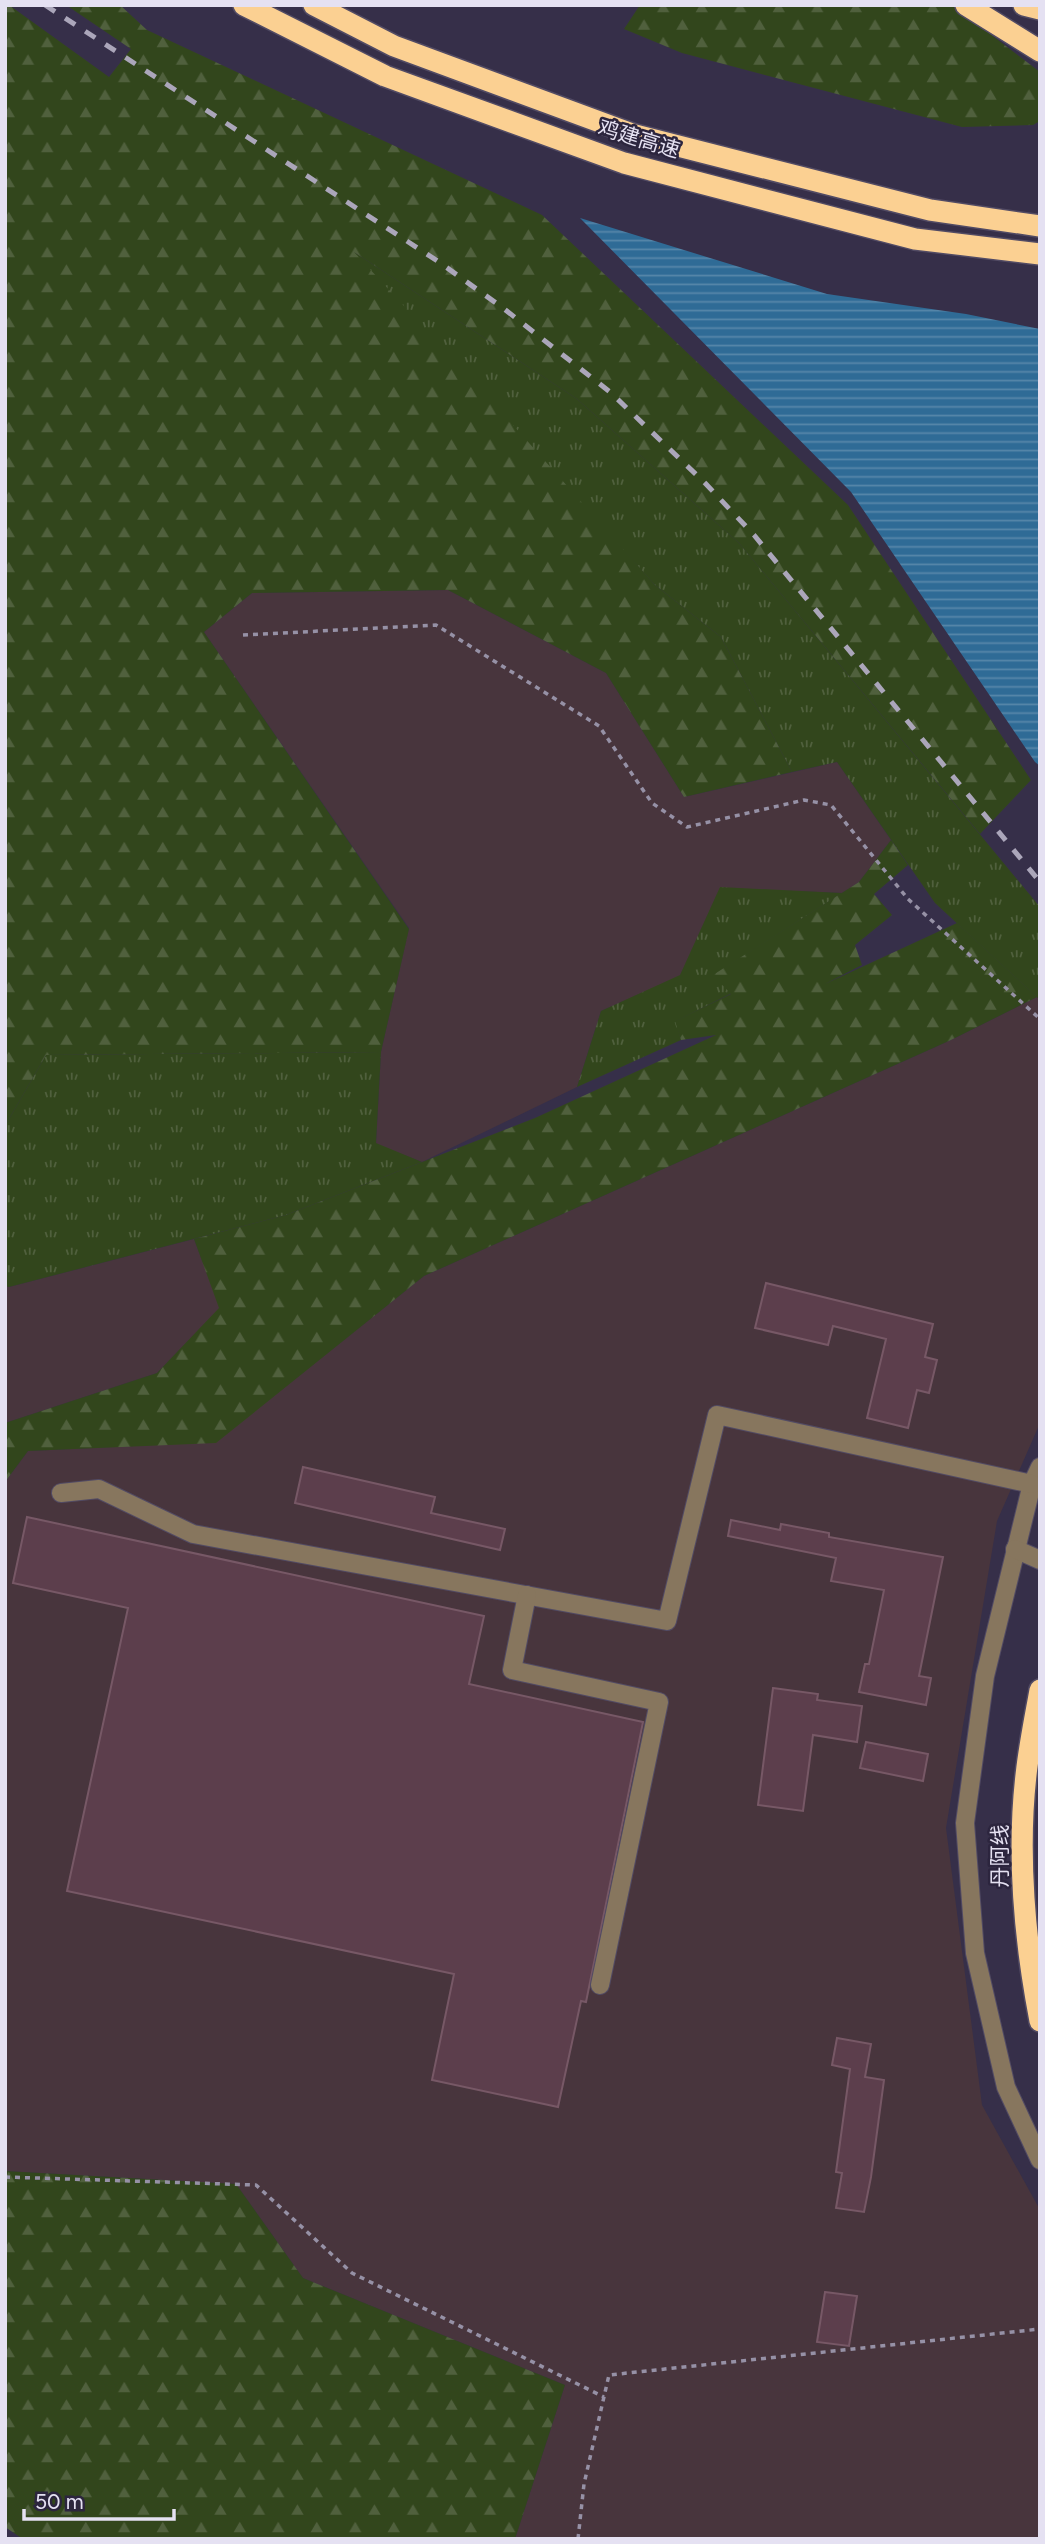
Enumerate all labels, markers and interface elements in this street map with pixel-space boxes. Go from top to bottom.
street label: 鸡建高速 [595,114,683,163]
street label: 丹阿线 [987,1825,1012,1888]
scale bar [24,2478,175,2522]
text: 50 m [35,2489,84,2514]

